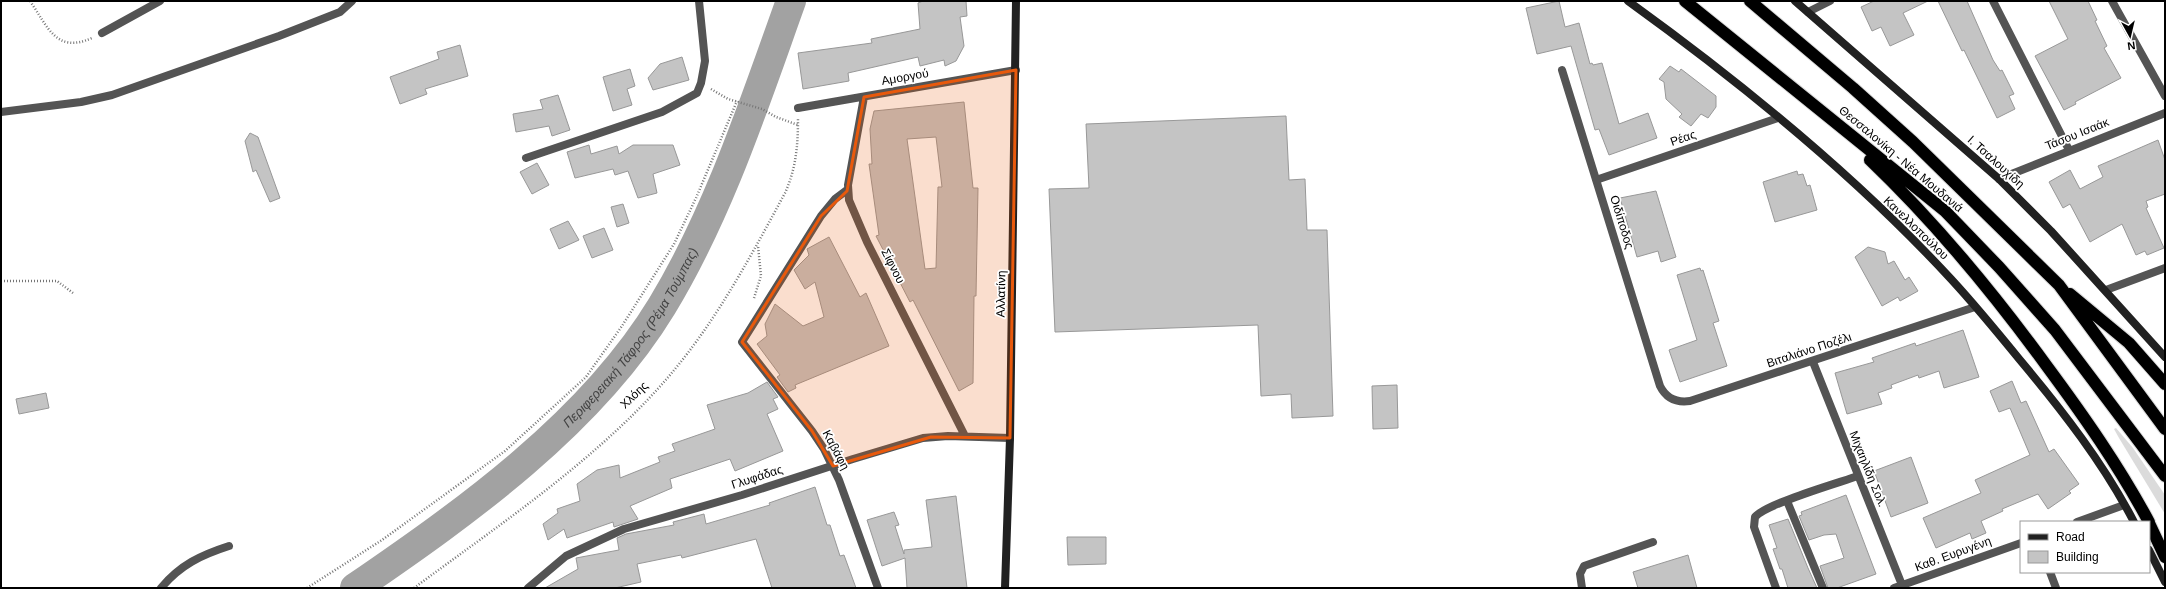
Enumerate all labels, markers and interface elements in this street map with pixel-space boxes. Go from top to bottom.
north arrow [2110,16,2150,56]
text: N [2127,39,2136,52]
street label: Αμοργού [880,66,930,88]
street label: Θεσσαλονίκη - Νέα Μουδανιά [1836,103,1966,215]
street label: Τάσου Ισαάκ [2043,114,2112,153]
street label: Ρέας [1668,127,1698,149]
street label: Ι. Τσαλουχίδη [1965,133,2027,191]
street label: Κανελλοπούλου [1881,193,1951,263]
street label: Οιδίποδος [1607,194,1637,251]
water label: Περιφερειακή Τάφρος (Ρέμα Τούμπας) [560,245,700,430]
street label: Σίφνου [878,246,908,286]
street label: Αλλατίνη [994,270,1008,318]
street label: Βιταλιάνο Ποζέλι [1765,330,1854,370]
street label: Χλόης [617,378,651,411]
street label: Καβάφη [820,428,852,472]
street label: Μιχαηλίδη Σολ. [1846,429,1890,509]
street label: Γλυφάδας [730,462,785,492]
legend [2020,521,2150,573]
text: Road [2056,530,2085,544]
street label: Καθ. Ευρυγένη [1913,534,1993,574]
text: Building [2056,550,2099,564]

